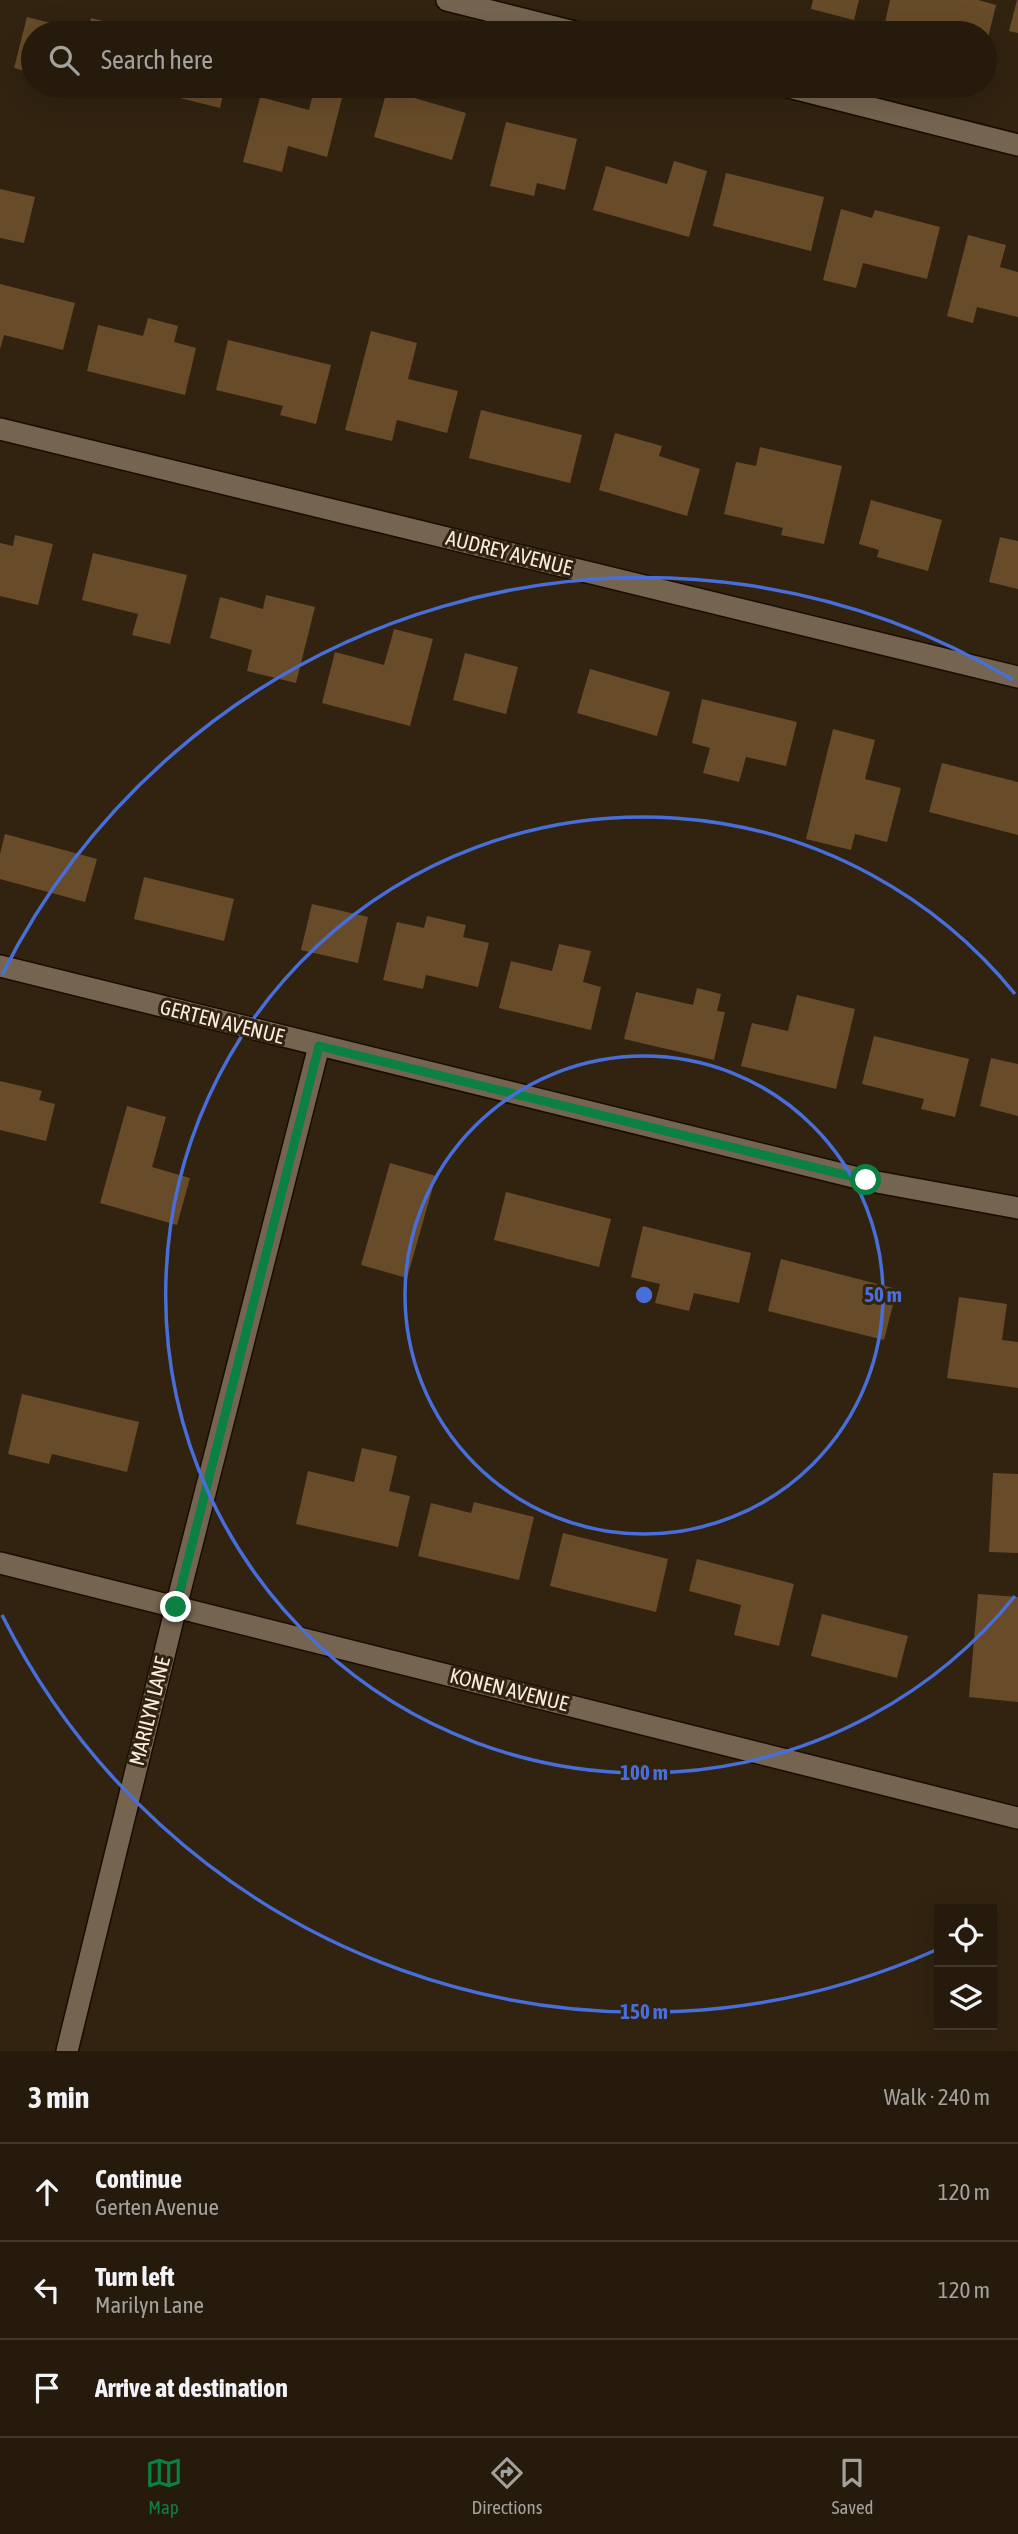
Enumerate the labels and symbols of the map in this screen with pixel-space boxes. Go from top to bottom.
street label: AUDREY AVENUE [444,525,575,579]
street label: GERTEN AVENUE [158,994,287,1048]
route start [850,1164,881,1195]
text: 50 m [864,1282,902,1306]
centre of rings [632,1283,656,1307]
route end [160,1591,191,1622]
street label: MARILYN LANE [124,1654,174,1768]
street label: KONEN AVENUE [447,1663,571,1715]
text: 100 m [620,1760,668,1784]
text: 150 m [620,1999,668,2023]

